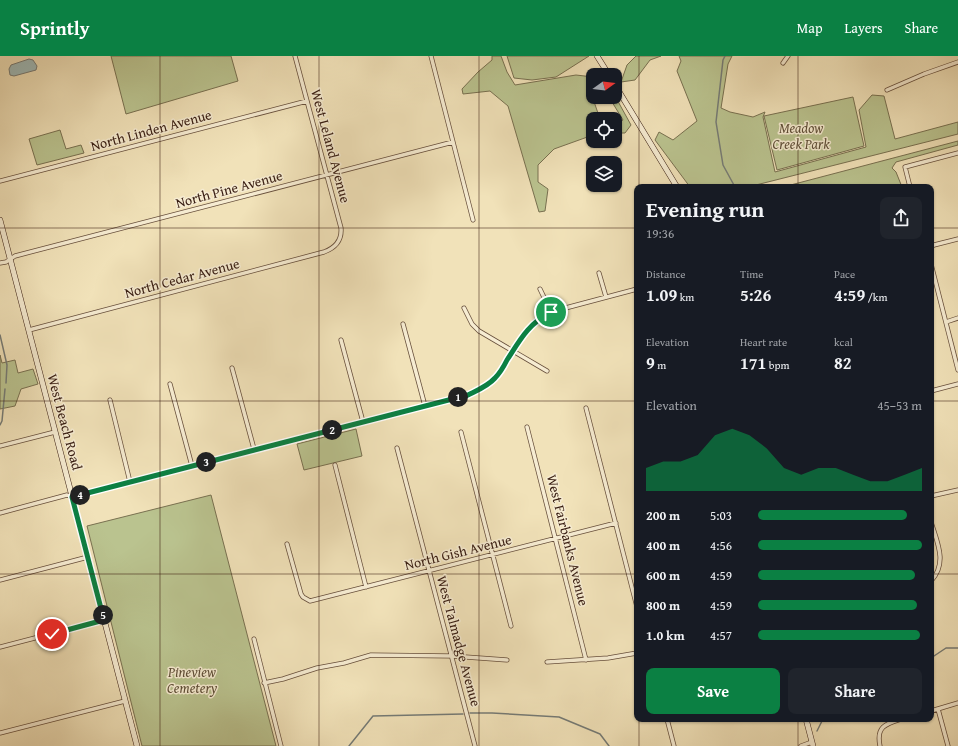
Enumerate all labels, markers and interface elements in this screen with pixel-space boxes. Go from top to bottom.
text: Sprintly [20,14,89,42]
text: Map [797,18,823,38]
text: Layers [845,18,883,38]
text: Share [905,18,938,38]
north arrow [586,68,622,104]
map controls [586,68,622,192]
street label: West Leland Avenue [306,87,356,205]
street label: North Linden Avenue [88,104,214,156]
button: locate [586,112,622,148]
park label: Meadow Creek Park [772,118,830,154]
button: layers [586,156,622,192]
street label: North Pine Avenue [173,165,285,213]
text: Evening run [646,193,764,225]
button: share [880,197,922,239]
text: 19:36 [646,224,674,243]
street label: North Cedar Avenue [122,253,242,303]
text: Distance [646,266,685,282]
text: Time [740,266,763,282]
text: Pace [834,266,855,282]
text: 1.09 [646,282,677,307]
text: 5:26 [740,282,771,307]
text: 4:59 [834,282,865,307]
text: km [677,289,694,305]
text: /km [865,289,887,305]
pin [534,295,568,329]
icon: arrive [540,301,562,323]
text: Elevation [646,334,689,350]
text: Heart rate [740,334,787,350]
text: kcal [834,334,853,350]
text: 9 [646,350,655,375]
text: 171 [740,350,766,375]
text: 82 [834,350,852,375]
text: m [655,357,666,373]
text: bpm [766,357,789,373]
street label: West Beach Road [43,372,88,473]
pin: 1 [448,387,468,407]
text: 1 [455,389,461,405]
text: Elevation [646,396,697,415]
text: 45–53 m [877,396,922,415]
pin: 2 [322,420,342,440]
text: 2 [329,422,335,438]
pin: 3 [196,452,216,472]
text: 3 [203,454,209,470]
street label: West Fairbanks Avenue [542,472,594,608]
pin: 4 [70,485,90,505]
text: 4 [77,487,83,503]
text: 200 m [646,506,680,525]
text: 5:03 [710,506,732,525]
street label: North Gish Avenue [402,529,514,575]
text: 400 m [646,536,680,555]
text: 4:56 [710,536,732,555]
text: 600 m [646,566,680,585]
text: 4:59 [710,566,732,585]
street label: West Talmadge Avenue [432,573,486,709]
text: 800 m [646,596,680,615]
text: 4:59 [710,596,732,615]
pin: 5 [93,605,113,625]
text: 5 [100,607,106,623]
pin [35,617,69,651]
icon: check [41,623,63,645]
text: 1.0 km [646,626,685,645]
text: 4:57 [710,626,732,645]
park label: Pineview Cemetery [167,662,218,698]
button: Save [646,668,780,714]
button: Share [788,668,922,714]

